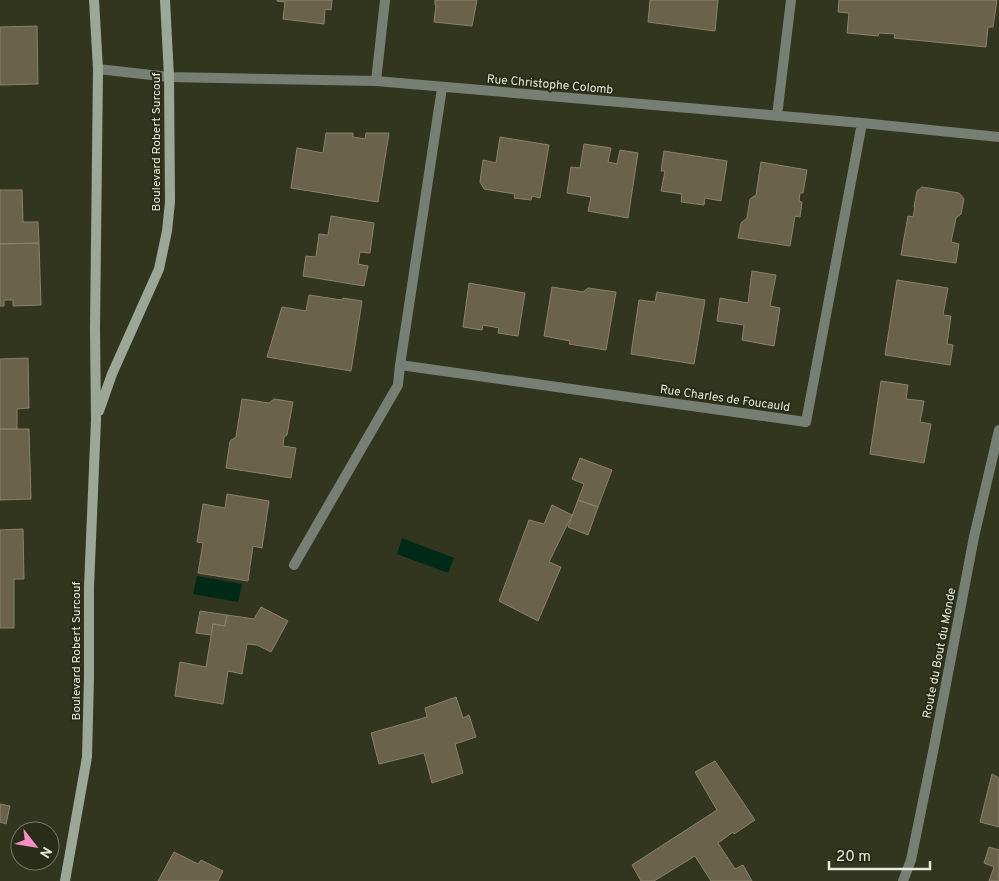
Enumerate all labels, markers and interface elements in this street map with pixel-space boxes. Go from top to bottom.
street label: Rue Christophe Colomb [486,71,614,99]
street label: Boulevard Robert Surcouf [149,72,165,212]
street label: Rue Charles de Foucauld [659,382,791,416]
street label: Boulevard Robert Surcouf [69,581,85,721]
street label: Route du Bout du Monde [919,587,960,720]
north arrow [10,821,60,871]
scale bar [829,838,930,870]
text: N [35,843,55,861]
text: 20 m [836,848,871,867]

